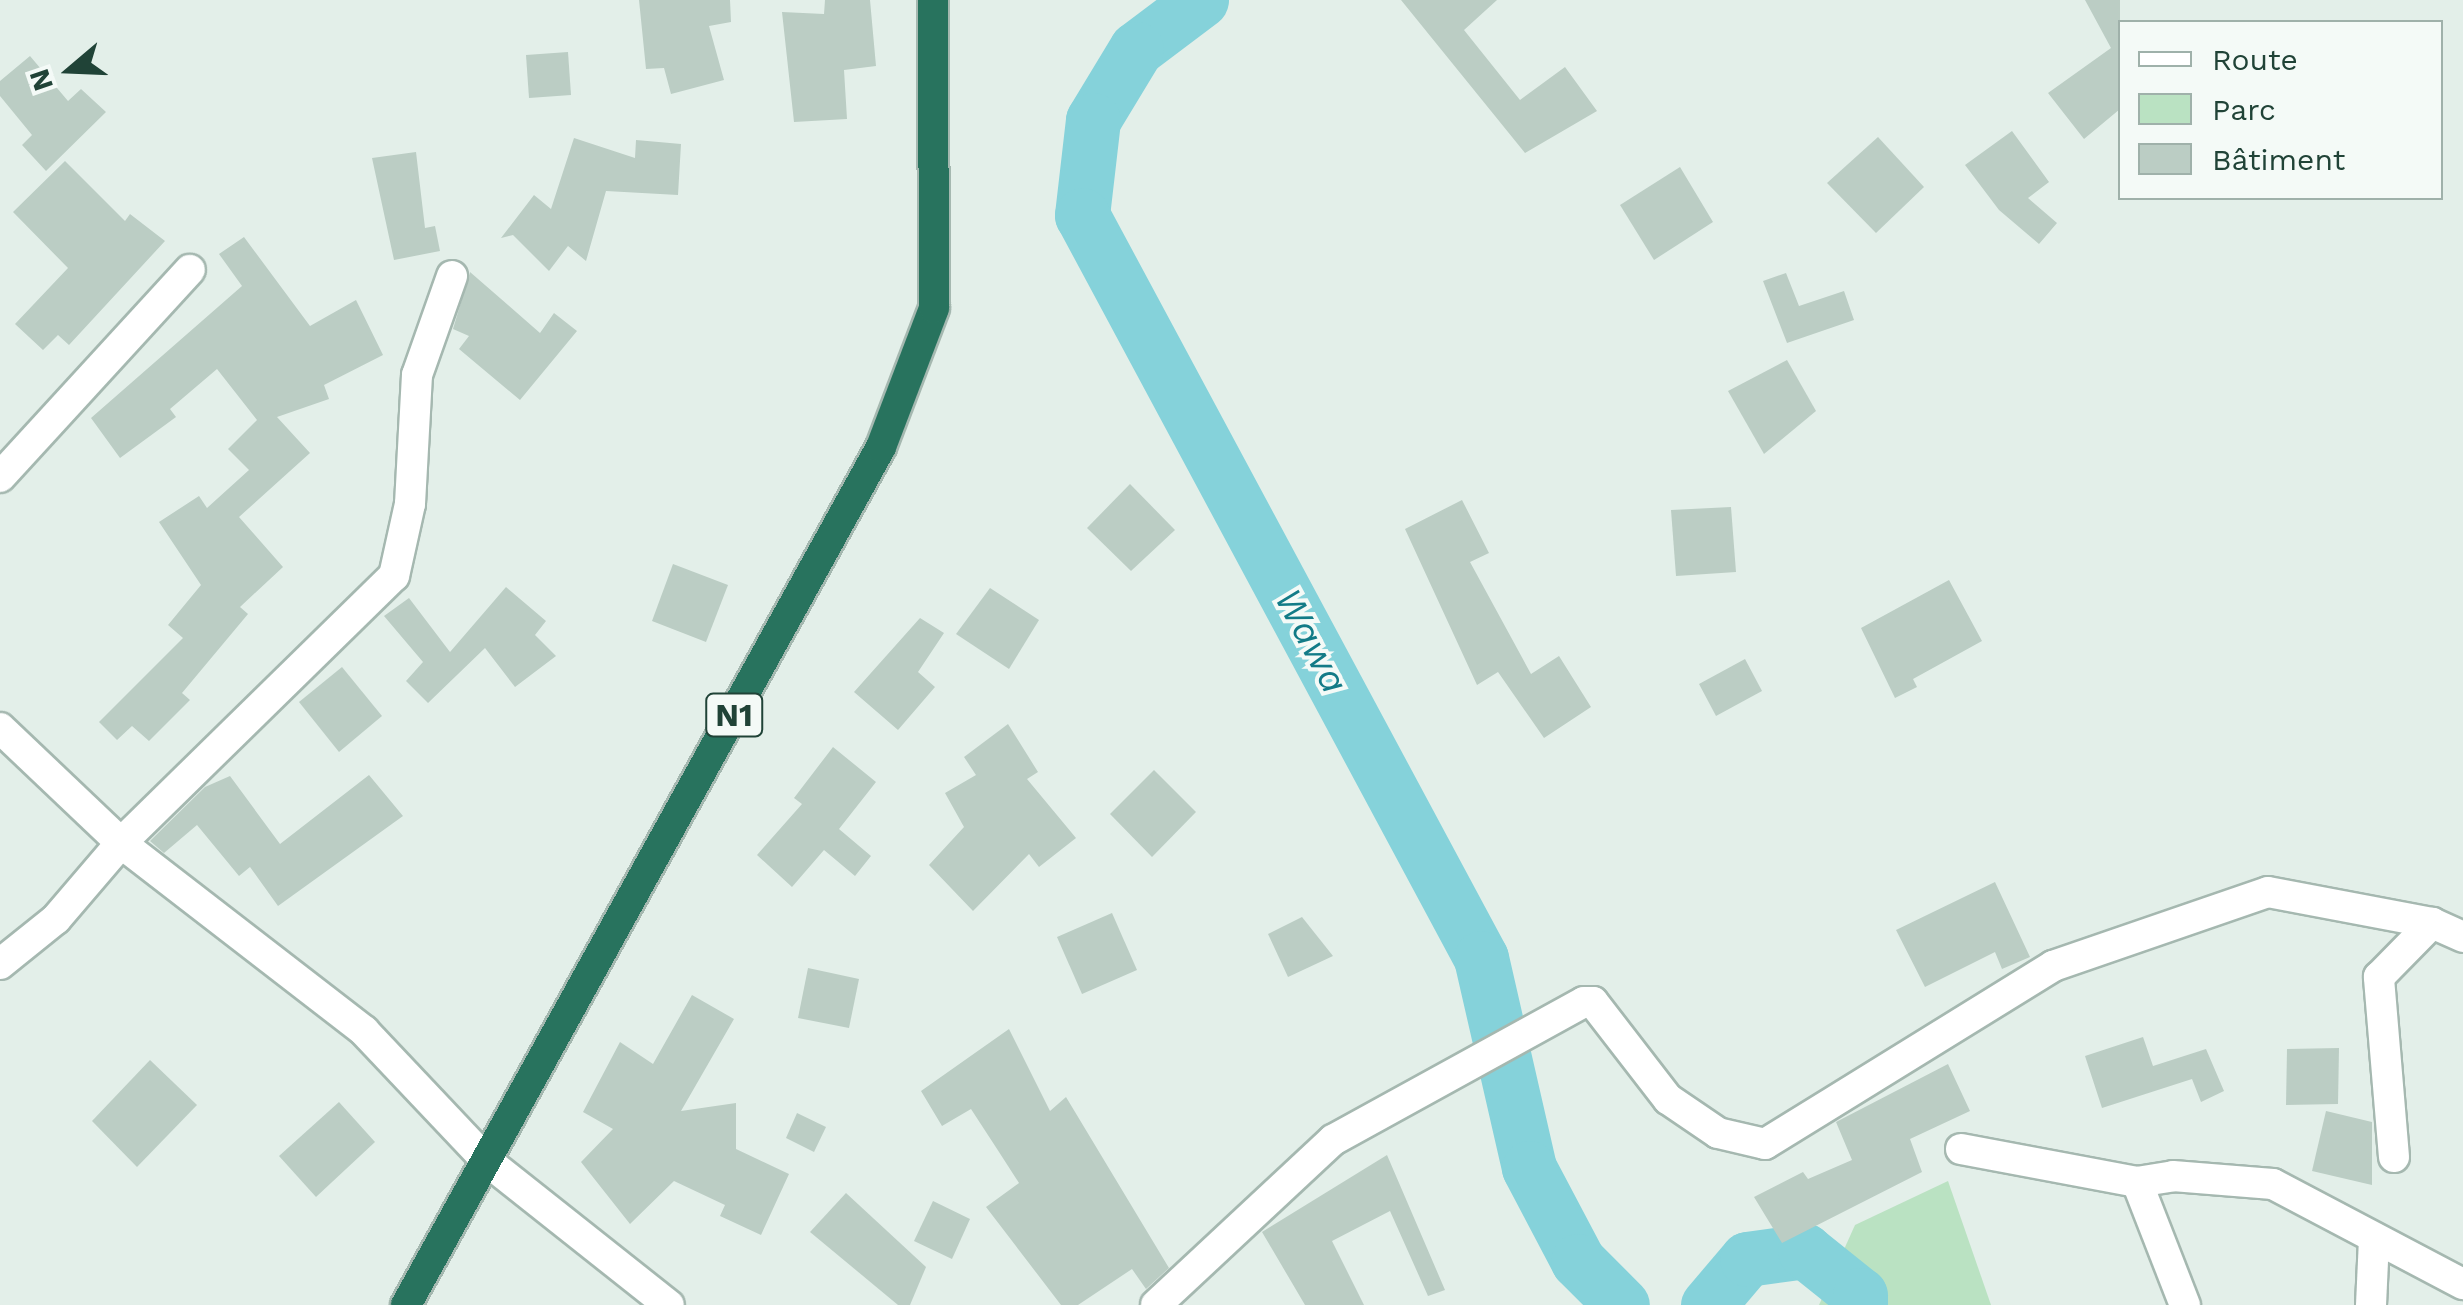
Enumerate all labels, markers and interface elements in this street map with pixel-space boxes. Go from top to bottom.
north arrow [20,20,120,120]
legend [2118,20,2443,200]
text: Route [2212,42,2298,77]
text: N [22,65,60,95]
text: Parc [2212,92,2276,127]
text: Bâtiment [2212,142,2345,177]
water label: Wawa [1265,581,1357,701]
road number: N1 [704,688,764,742]

